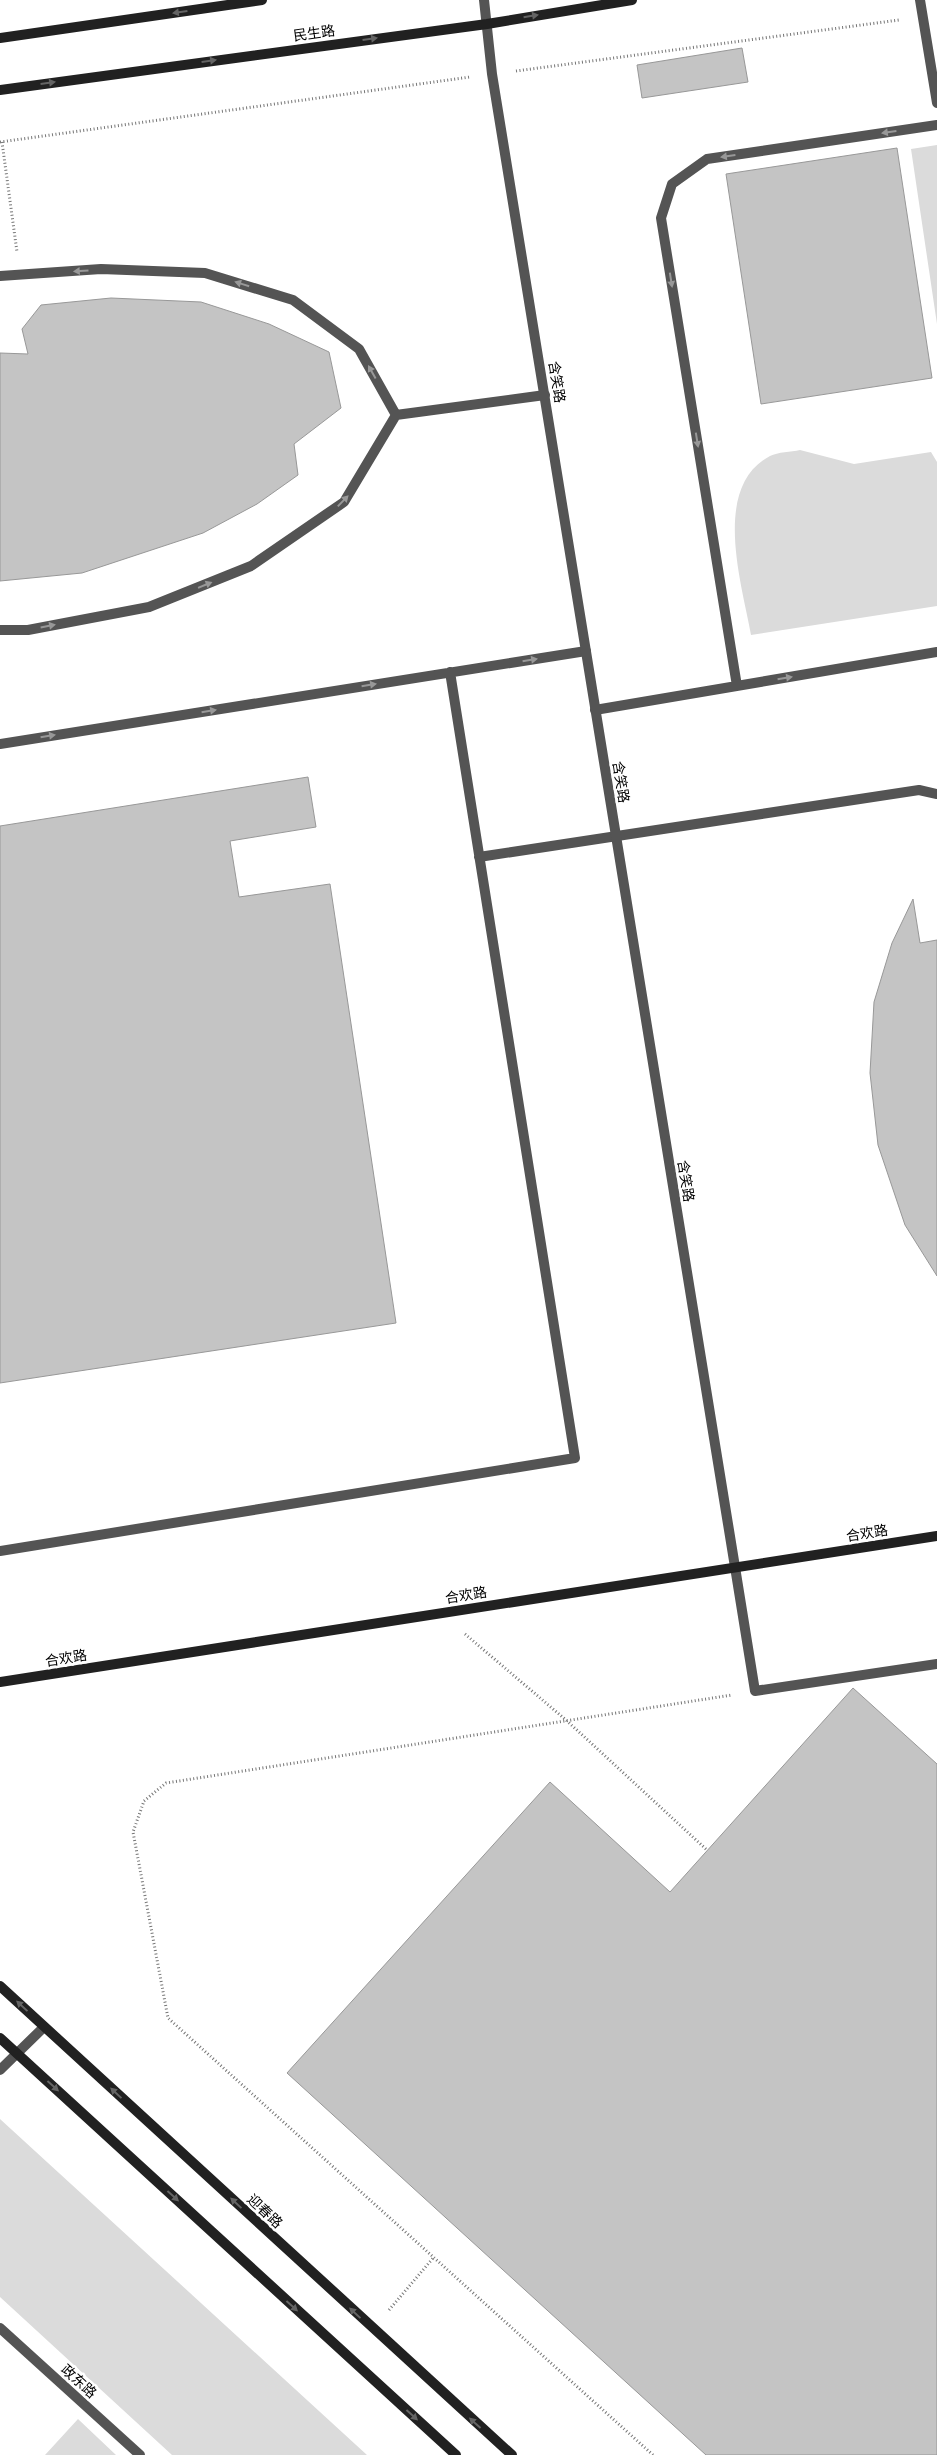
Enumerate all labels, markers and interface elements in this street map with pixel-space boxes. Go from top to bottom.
one-way arrow [171,8,187,16]
one-way arrow [524,12,540,20]
street label: 民生路 [292,21,336,45]
one-way arrow [363,35,379,43]
one-way arrow [202,57,218,65]
one-way arrow [41,79,57,87]
one-way arrow [880,129,896,137]
one-way arrow [720,153,736,161]
one-way arrow [73,267,89,275]
one-way arrow [667,272,675,288]
one-way arrow [234,280,249,288]
street label: 含笑路 [545,360,569,404]
one-way arrow [368,365,376,380]
one-way arrow [693,432,701,448]
one-way arrow [337,495,348,507]
one-way arrow [198,580,212,588]
one-way arrow [41,621,57,629]
one-way arrow [522,655,538,663]
one-way arrow [778,673,794,681]
one-way arrow [361,681,377,689]
one-way arrow [201,706,217,714]
one-way arrow [41,732,57,740]
street label: 含笑路 [609,760,633,804]
street label: 含笑路 [674,1159,698,1203]
street label: 合欢路 [845,1521,889,1545]
street label: 合欢路 [444,1583,488,1607]
street label: 合欢路 [44,1646,88,1670]
one-way arrow [16,2000,28,2012]
one-way arrow [46,2080,58,2092]
one-way arrow [111,2087,123,2099]
one-way arrow [166,2190,178,2202]
street label: 迎春路 [244,2190,286,2232]
one-way arrow [230,2197,242,2209]
one-way arrow [286,2300,299,2311]
one-way arrow [350,2307,362,2319]
street label: 政东路 [57,2360,101,2402]
one-way arrow [406,2409,418,2421]
one-way arrow [469,2417,482,2428]

